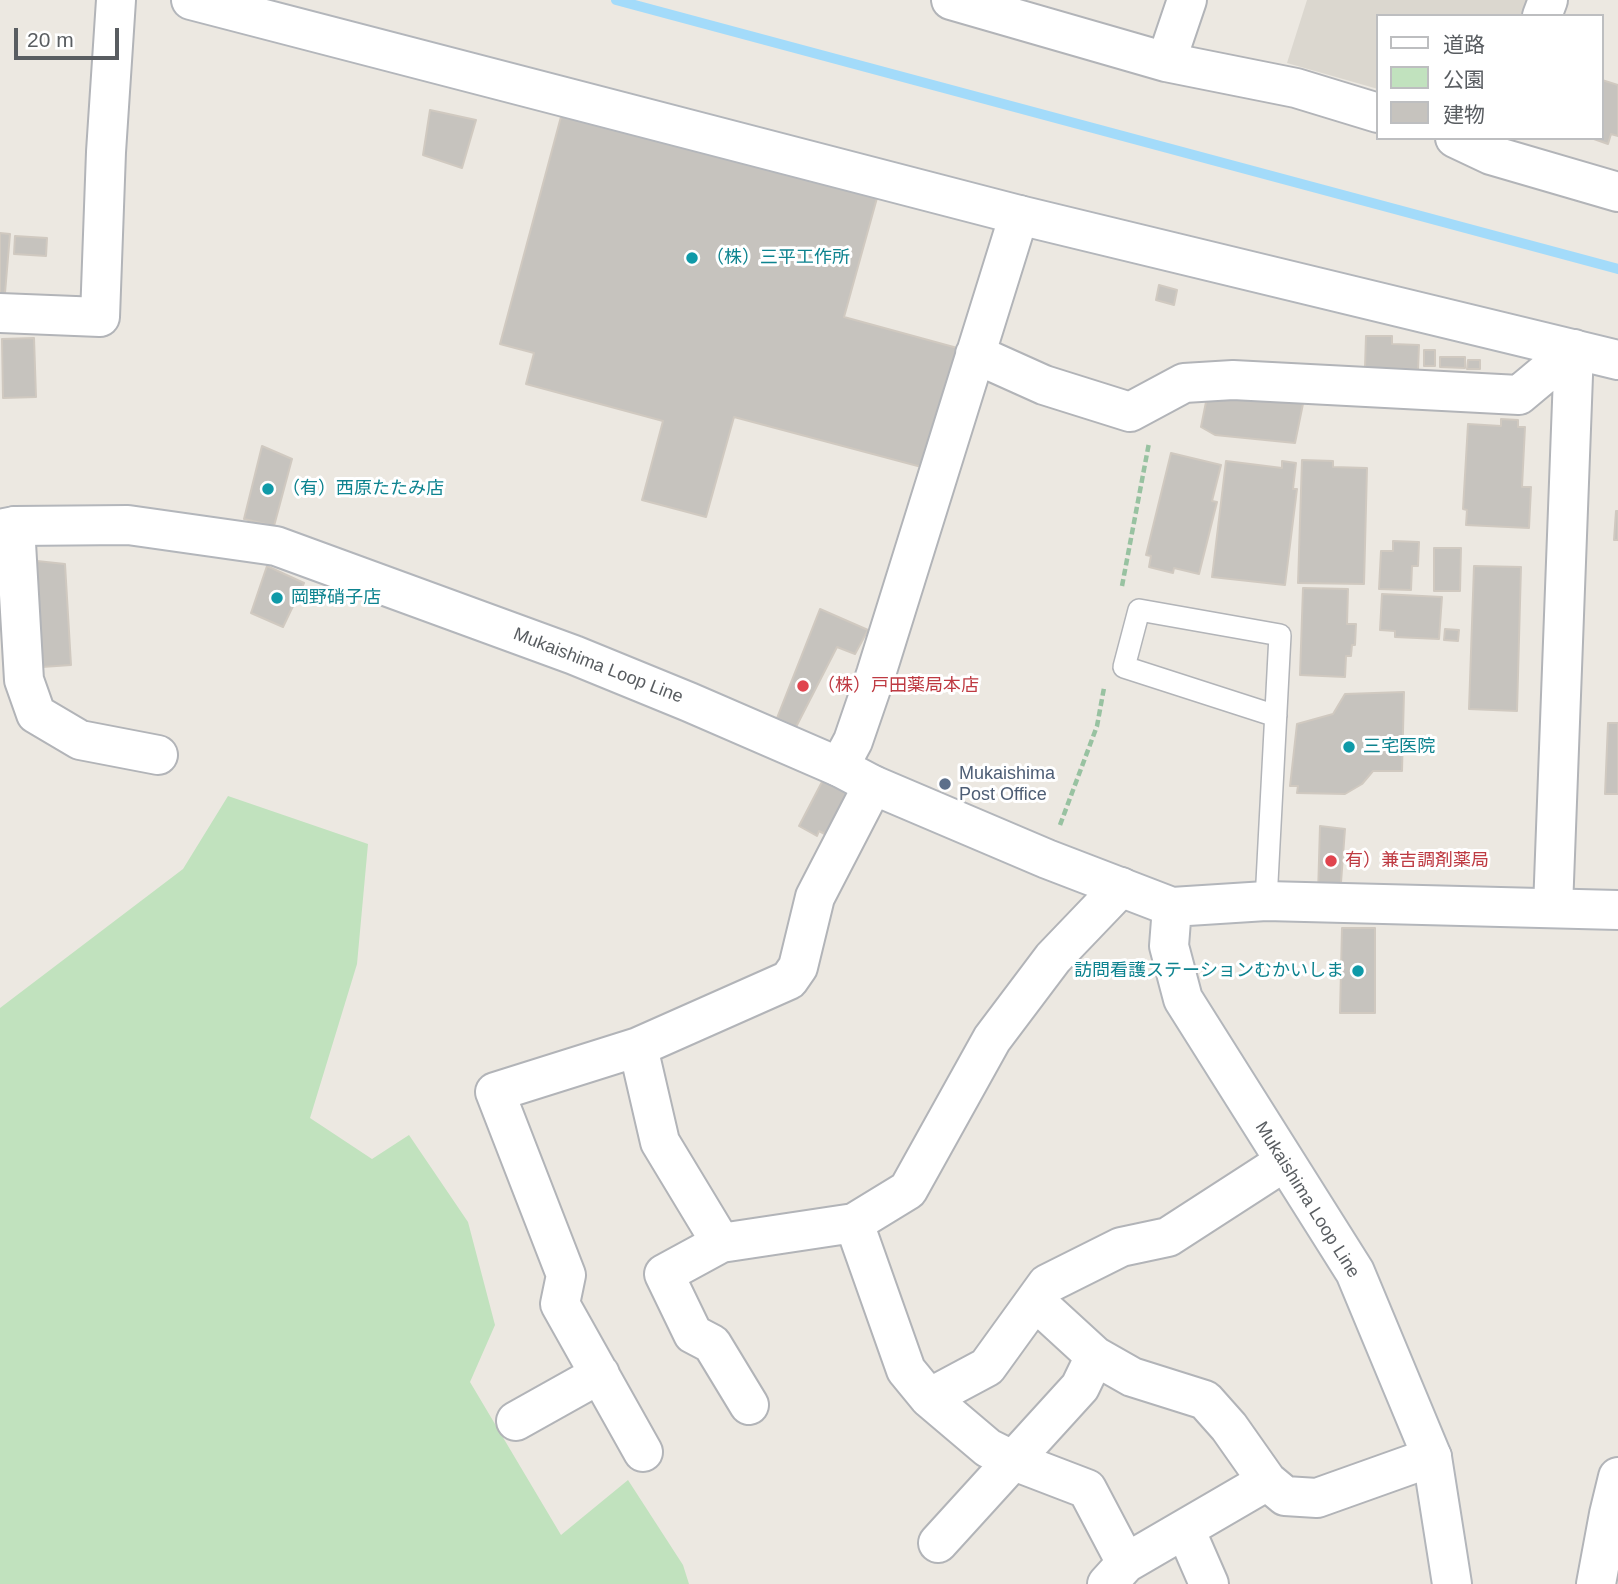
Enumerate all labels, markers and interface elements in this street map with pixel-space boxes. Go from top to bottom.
scale bar [18,14,122,58]
legend [1376,14,1604,140]
text: 20 m [27,28,74,51]
text: 道路 [1443,33,1485,56]
text: 公園 [1443,68,1485,91]
text: 建物 [1443,103,1485,126]
place label: （株）三平工作所 [706,247,850,269]
marker: （株）三平工作所 [684,250,700,266]
place label: （有）西原たたみ店 [282,478,444,500]
marker: （有）西原たたみ店 [260,481,276,497]
place label: 岡野硝子店 [291,587,381,609]
marker: 岡野硝子店 [269,590,285,606]
street label: Mukaishima Loop Line [510,624,686,708]
place label: （株）戸田薬局本店 [817,675,979,697]
marker: （株）戸田薬局本店 [795,678,811,694]
place label: 三宅医院 [1363,736,1435,758]
marker: 三宅医院 [1341,739,1357,755]
place label: Mukaishima Post Office [959,763,1055,806]
marker: Mukaishima Post Office [937,776,953,792]
place label: 有）兼吉調剤薬局 [1345,850,1489,872]
marker: 有）兼吉調剤薬局 [1323,853,1339,869]
place label: 訪問看護ステーションむかいしま [1074,960,1344,982]
marker: 訪問看護ステーションむかいしま [1350,963,1366,979]
street label: Mukaishima Loop Line [1250,1118,1364,1282]

